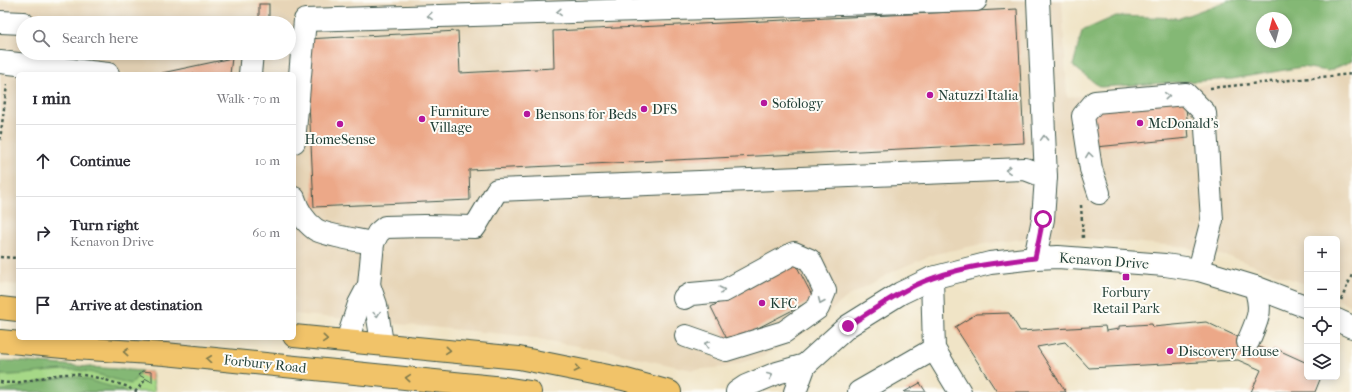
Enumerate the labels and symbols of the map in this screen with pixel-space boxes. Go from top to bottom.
one-way arrow [556,8,562,17]
one-way arrow [427,12,433,21]
north arrow [1256,12,1292,48]
place label: Natuzzi Italia [938,87,1019,104]
marker: Natuzzi Italia [925,90,935,100]
one-way arrow [1164,92,1170,101]
place label: Sofology [772,95,824,112]
marker: Sofology [759,98,769,108]
place label: DFS [652,101,677,118]
place label: Furniture Village [429,103,489,136]
marker: DFS [639,104,649,114]
place label: Bensons for Beds [535,106,637,123]
marker: Bensons for Beds [522,109,532,119]
marker: Furniture Village [417,114,427,124]
place label: McDonald's [1148,115,1219,132]
marker: McDonald's [1135,118,1145,128]
marker: HomeSense [335,119,345,129]
place label: HomeSense [305,131,375,148]
one-way arrow [1040,135,1048,141]
one-way arrow [1085,152,1094,158]
one-way arrow [1005,165,1011,174]
route start [1034,210,1052,228]
street label: Kenavon Drive [1058,249,1150,273]
marker: Forbury Retail Park [1121,272,1131,282]
place label: Forbury Retail Park [1092,284,1160,317]
one-way arrow [719,287,725,295]
place label: KFC [770,295,797,312]
one-way arrow [818,297,826,304]
marker: KFC [757,298,767,308]
one-way arrow [372,310,381,317]
route end [839,317,857,335]
one-way arrow [322,334,328,343]
one-way arrow [704,340,711,348]
place label: Discovery House [1178,343,1279,360]
one-way arrow [445,345,451,354]
marker: Discovery House [1165,346,1175,356]
one-way arrow [123,347,129,356]
street label: Forbury Road [223,351,308,377]
one-way arrow [206,354,212,363]
one-way arrow [574,364,580,372]
one-way arrow [766,372,773,380]
one-way arrow [405,374,411,383]

